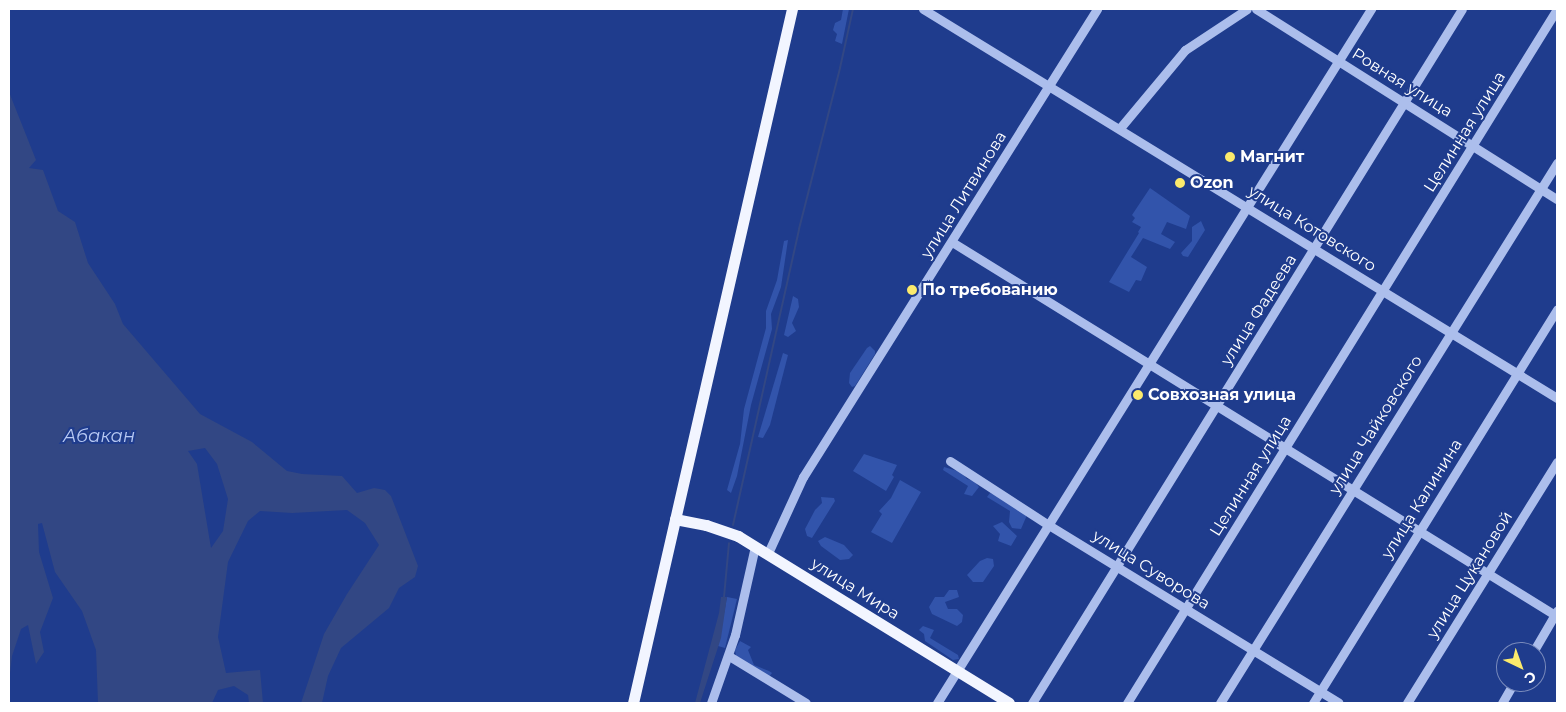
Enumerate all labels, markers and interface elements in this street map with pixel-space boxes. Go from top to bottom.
street label: Ровная улица [1348,44,1456,122]
street label: Целинная улица [1420,68,1510,196]
street label: улица Литвинова [917,128,1011,262]
place label: Магнит [1240,147,1304,167]
marker: Магнит [1224,151,1236,163]
place label: Ozon [1190,173,1234,193]
marker: Ozon [1174,177,1186,189]
street label: улица Котовского [1244,182,1380,276]
street label: улица Фадеева [1217,251,1301,369]
place label: По требованию [922,280,1058,300]
marker: По требованию [906,284,918,296]
street label: улица Чайковского [1325,352,1427,498]
place label: Совхозная улица [1148,385,1296,405]
marker: Совхозная улица [1132,389,1144,401]
street label: Целинная улица [1206,412,1296,540]
water label: Абакан [63,425,135,447]
street label: улица Калинина [1377,436,1467,562]
street label: улица Цукановой [1423,508,1517,642]
street label: улица Суворова [1089,526,1213,614]
street label: улица Мира [807,554,903,624]
north arrow [1496,642,1546,692]
text: С [1521,667,1540,687]

